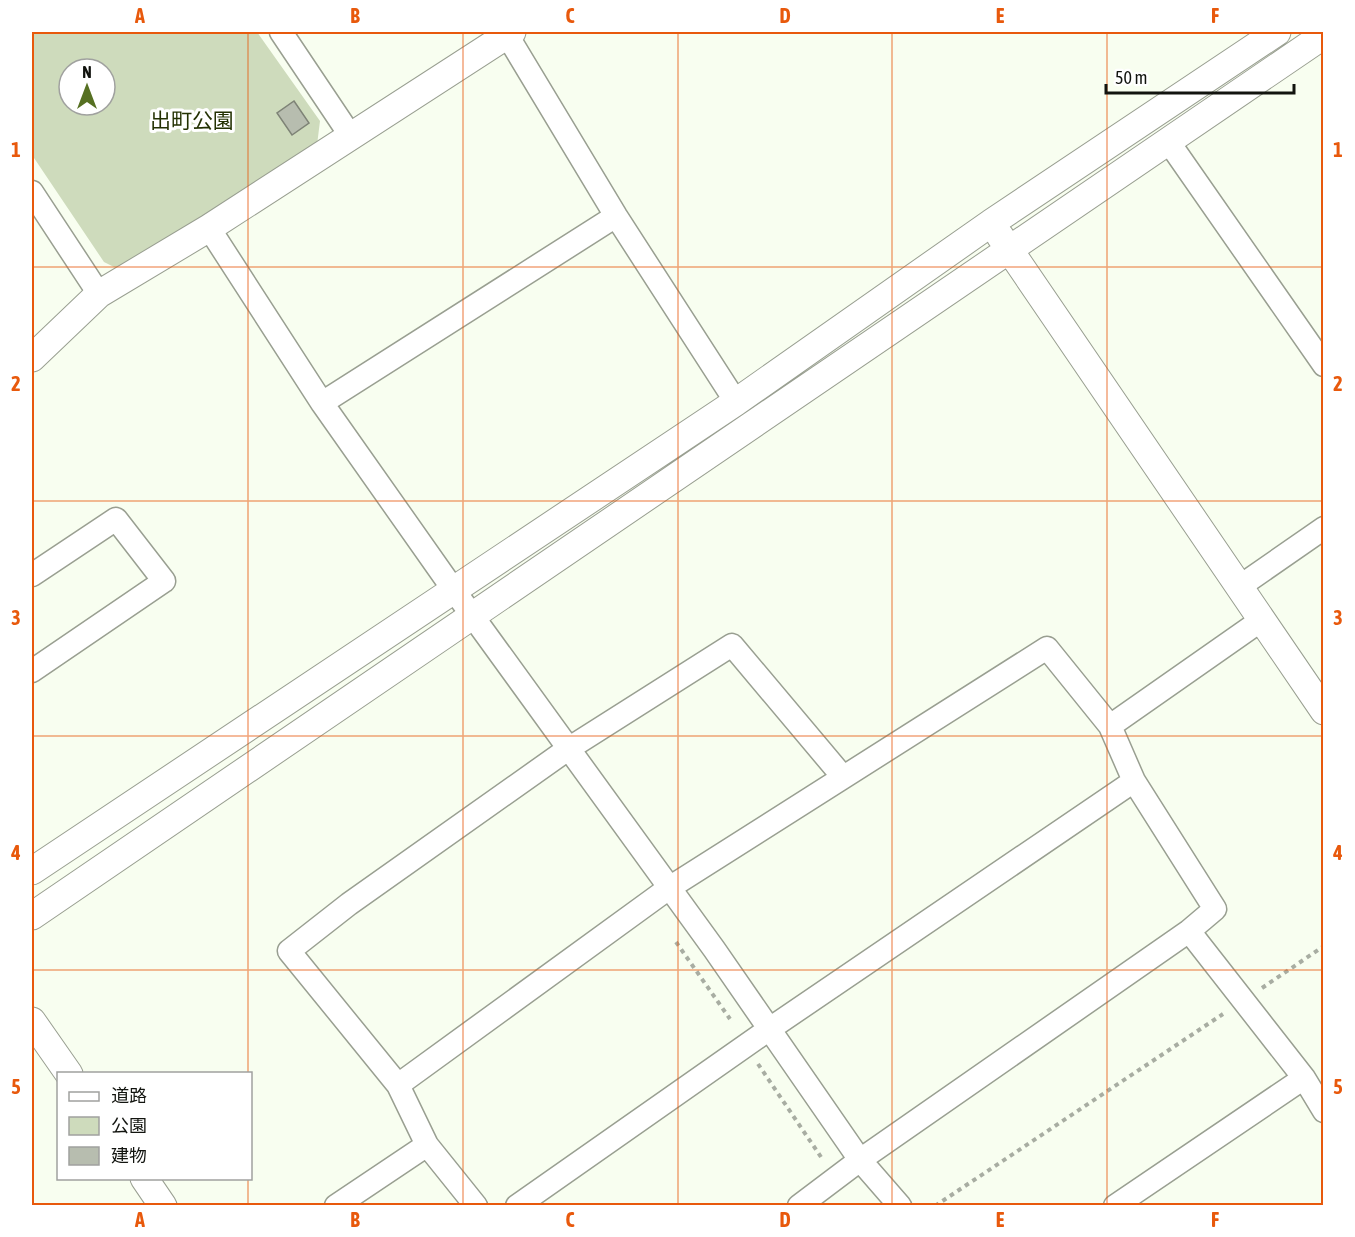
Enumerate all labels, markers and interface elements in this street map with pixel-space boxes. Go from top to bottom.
text: A [134,4,145,27]
text: B [350,4,360,27]
text: C [566,4,575,27]
text: D [779,4,791,27]
text: E [996,4,1005,27]
text: F [1211,4,1219,27]
north arrow [57,57,117,117]
scale bar [1106,57,1294,95]
text: N [82,63,92,81]
text: 50 m [1115,67,1147,88]
park label: 出町公園 [150,108,234,132]
text: 1 [11,138,21,161]
text: 1 [1333,138,1343,161]
text: 2 [11,372,21,395]
text: 2 [1333,372,1343,395]
text: 3 [11,606,21,629]
text: 3 [1333,606,1343,629]
text: 4 [10,841,21,864]
text: 4 [1332,841,1343,864]
legend [57,1072,252,1180]
text: 5 [11,1075,21,1098]
text: 5 [1333,1075,1343,1098]
text: 道路 [111,1085,147,1106]
text: 公園 [111,1115,147,1136]
text: 建物 [111,1145,147,1166]
text: A [134,1208,145,1231]
text: B [350,1208,360,1231]
text: C [566,1208,575,1231]
text: D [779,1208,791,1231]
text: E [996,1208,1005,1231]
text: F [1211,1208,1219,1231]

